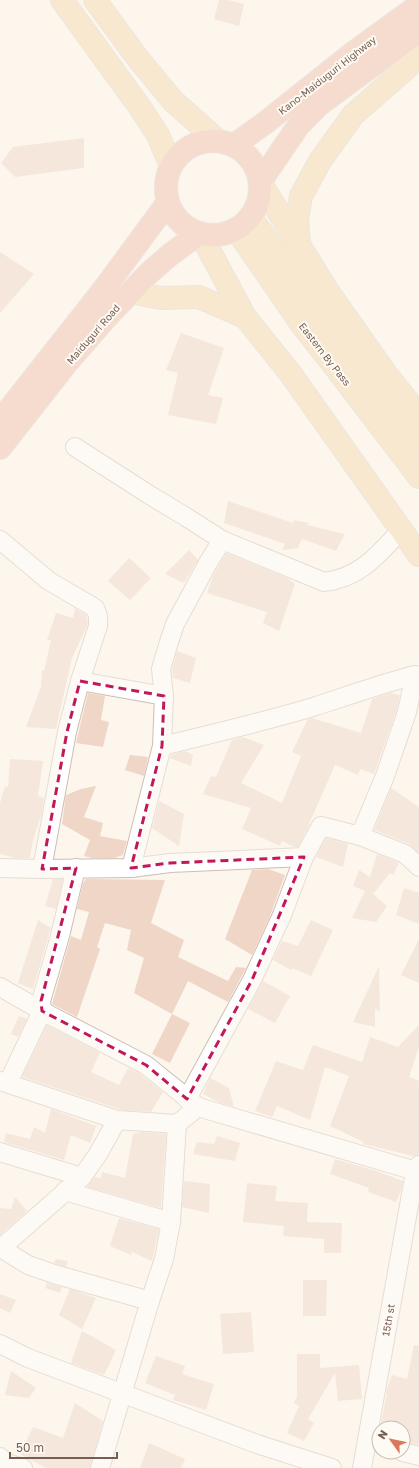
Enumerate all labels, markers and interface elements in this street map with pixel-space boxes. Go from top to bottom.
street label: Kano-Maiduguri Highway [276,33,378,117]
street label: Maiduguri Road [64,302,122,366]
street label: Eastern By Pass [297,320,353,388]
street label: 15th st [379,1303,397,1337]
north arrow [371,1420,411,1460]
text: N [374,1427,390,1441]
scale bar [10,1434,117,1460]
text: 50 m [16,1440,44,1455]

